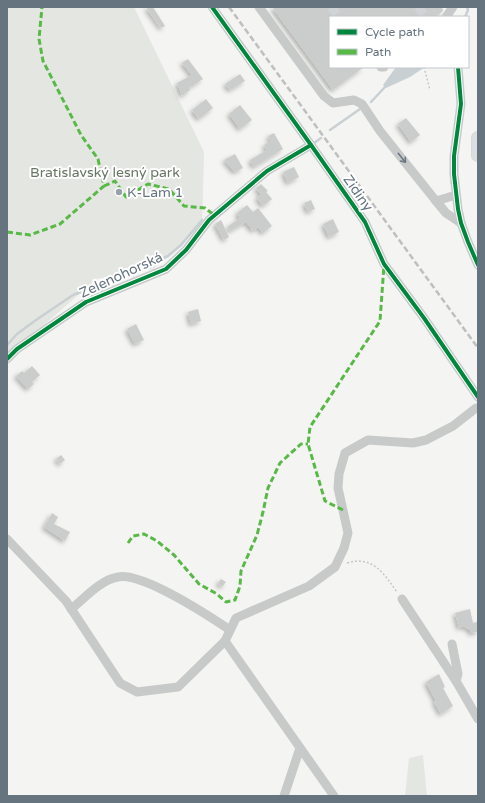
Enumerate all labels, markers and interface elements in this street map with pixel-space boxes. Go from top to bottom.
legend [329,16,469,68]
text: Cycle path [365,25,424,39]
text: Path [365,45,391,59]
one-way arrow [397,152,406,163]
park label: Bratislavský lesný park [30,164,180,181]
street label: Zidiny [339,171,377,215]
place label: K-Lam 1 [127,184,183,201]
marker: K-Lam 1 [114,187,124,197]
street label: Zelenohorská [77,248,165,302]

